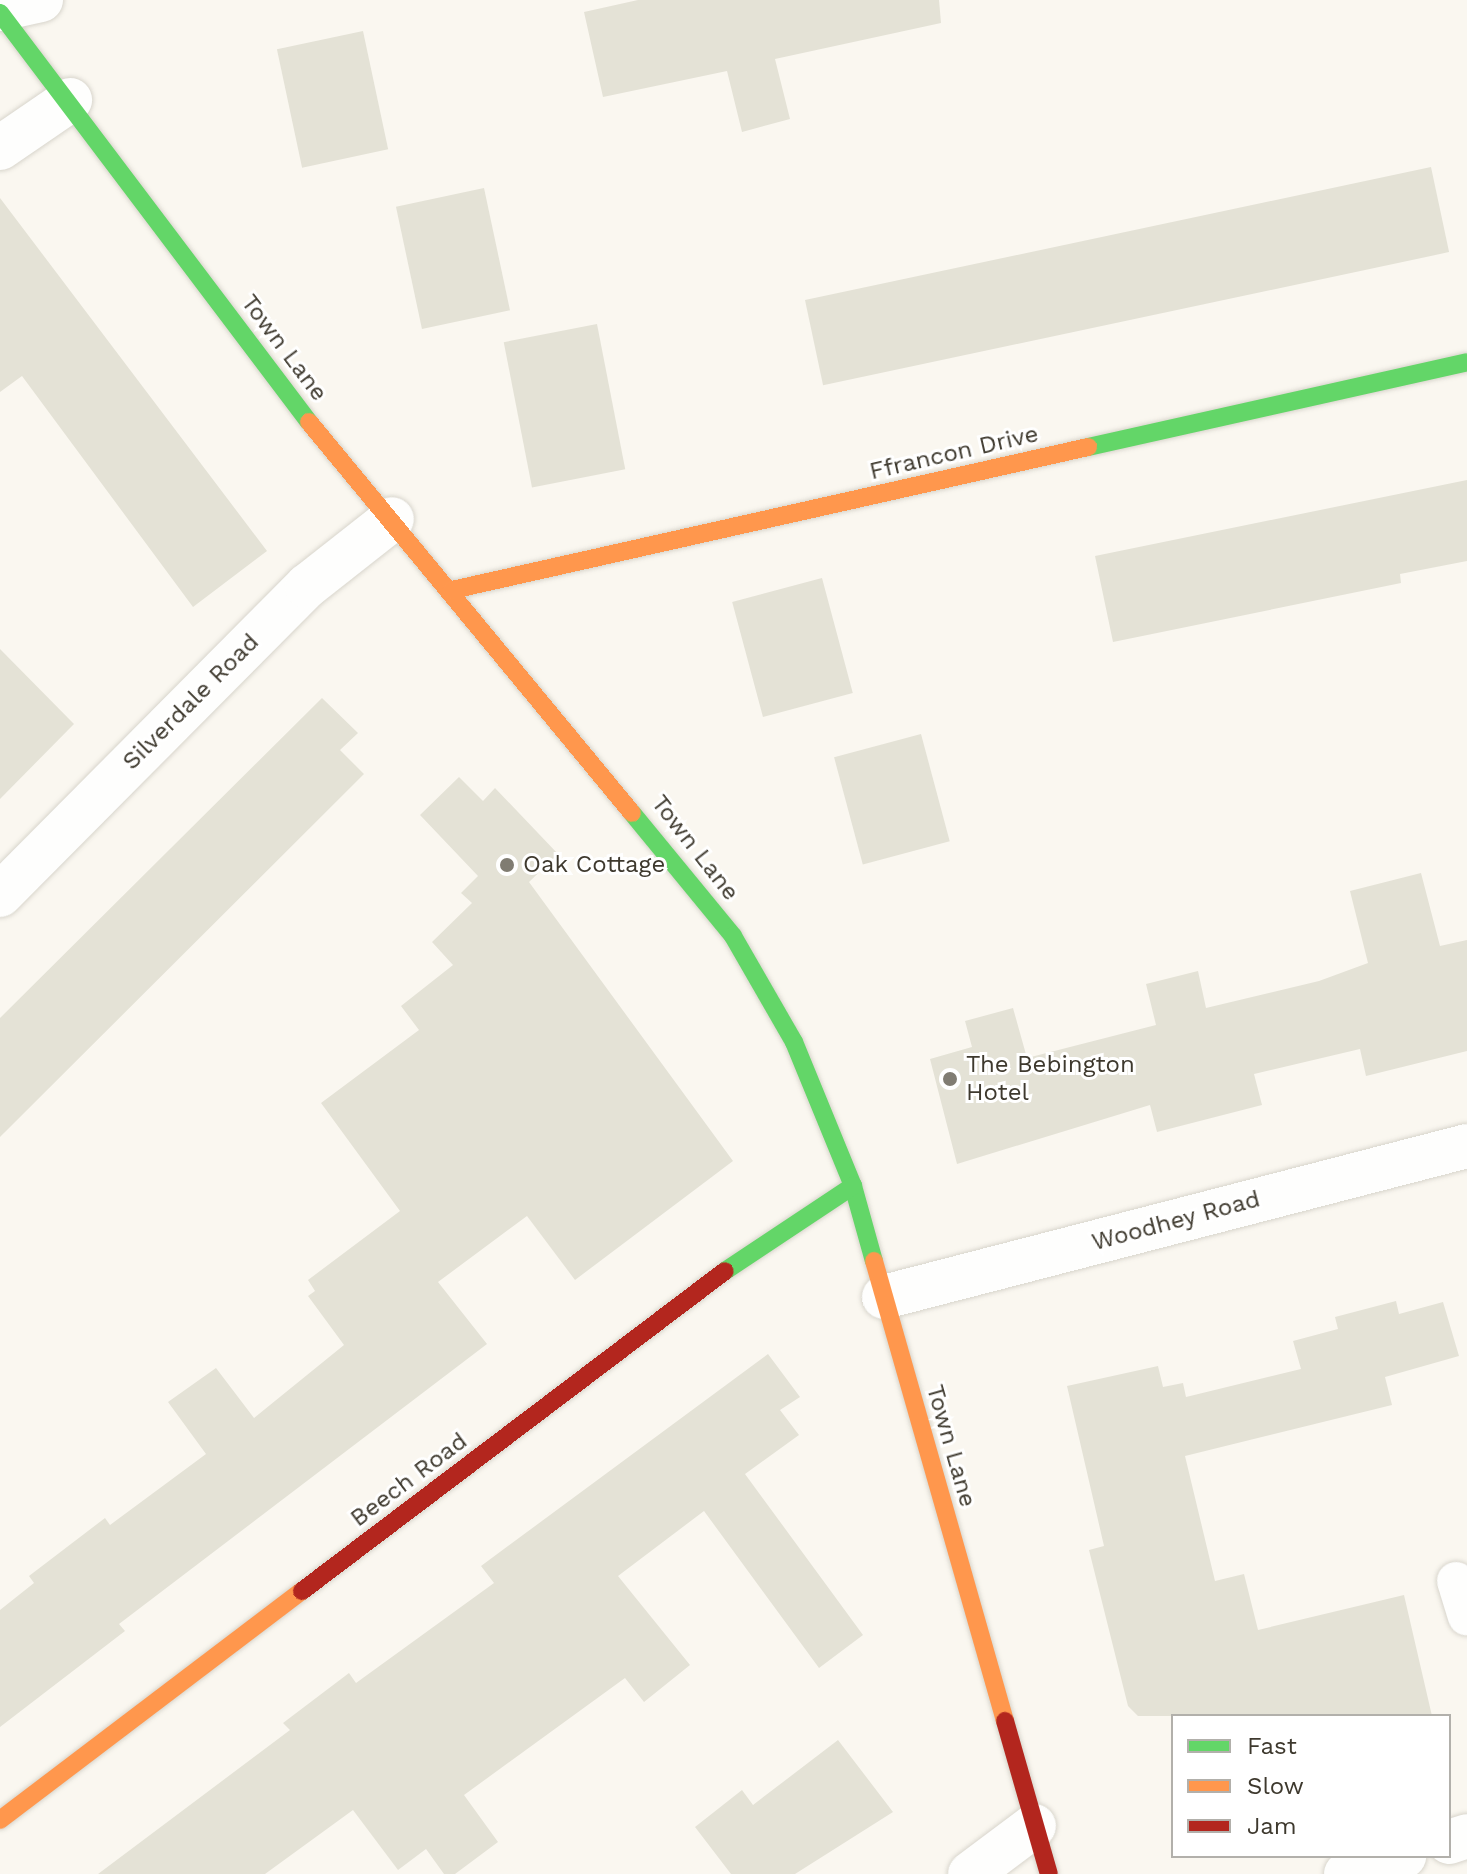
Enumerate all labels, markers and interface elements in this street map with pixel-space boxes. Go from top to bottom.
street label: Town Lane [235,289,333,407]
street label: Ffrancon Drive [867,420,1041,486]
street label: Silverdale Road [117,628,265,776]
street label: Town Lane [645,790,745,906]
place label: Oak Cottage [523,851,666,879]
marker: Oak Cottage [498,856,516,874]
place label: The Bebington Hotel [966,1051,1135,1107]
marker: The Bebington Hotel [941,1070,959,1088]
street label: Woodhey Road [1089,1185,1263,1257]
street label: Town Lane [920,1382,982,1510]
street label: Beech Road [345,1427,473,1533]
legend [1171,1714,1451,1858]
text: Fast [1247,1732,1297,1760]
text: Slow [1247,1772,1304,1800]
text: Jam [1247,1812,1297,1840]

